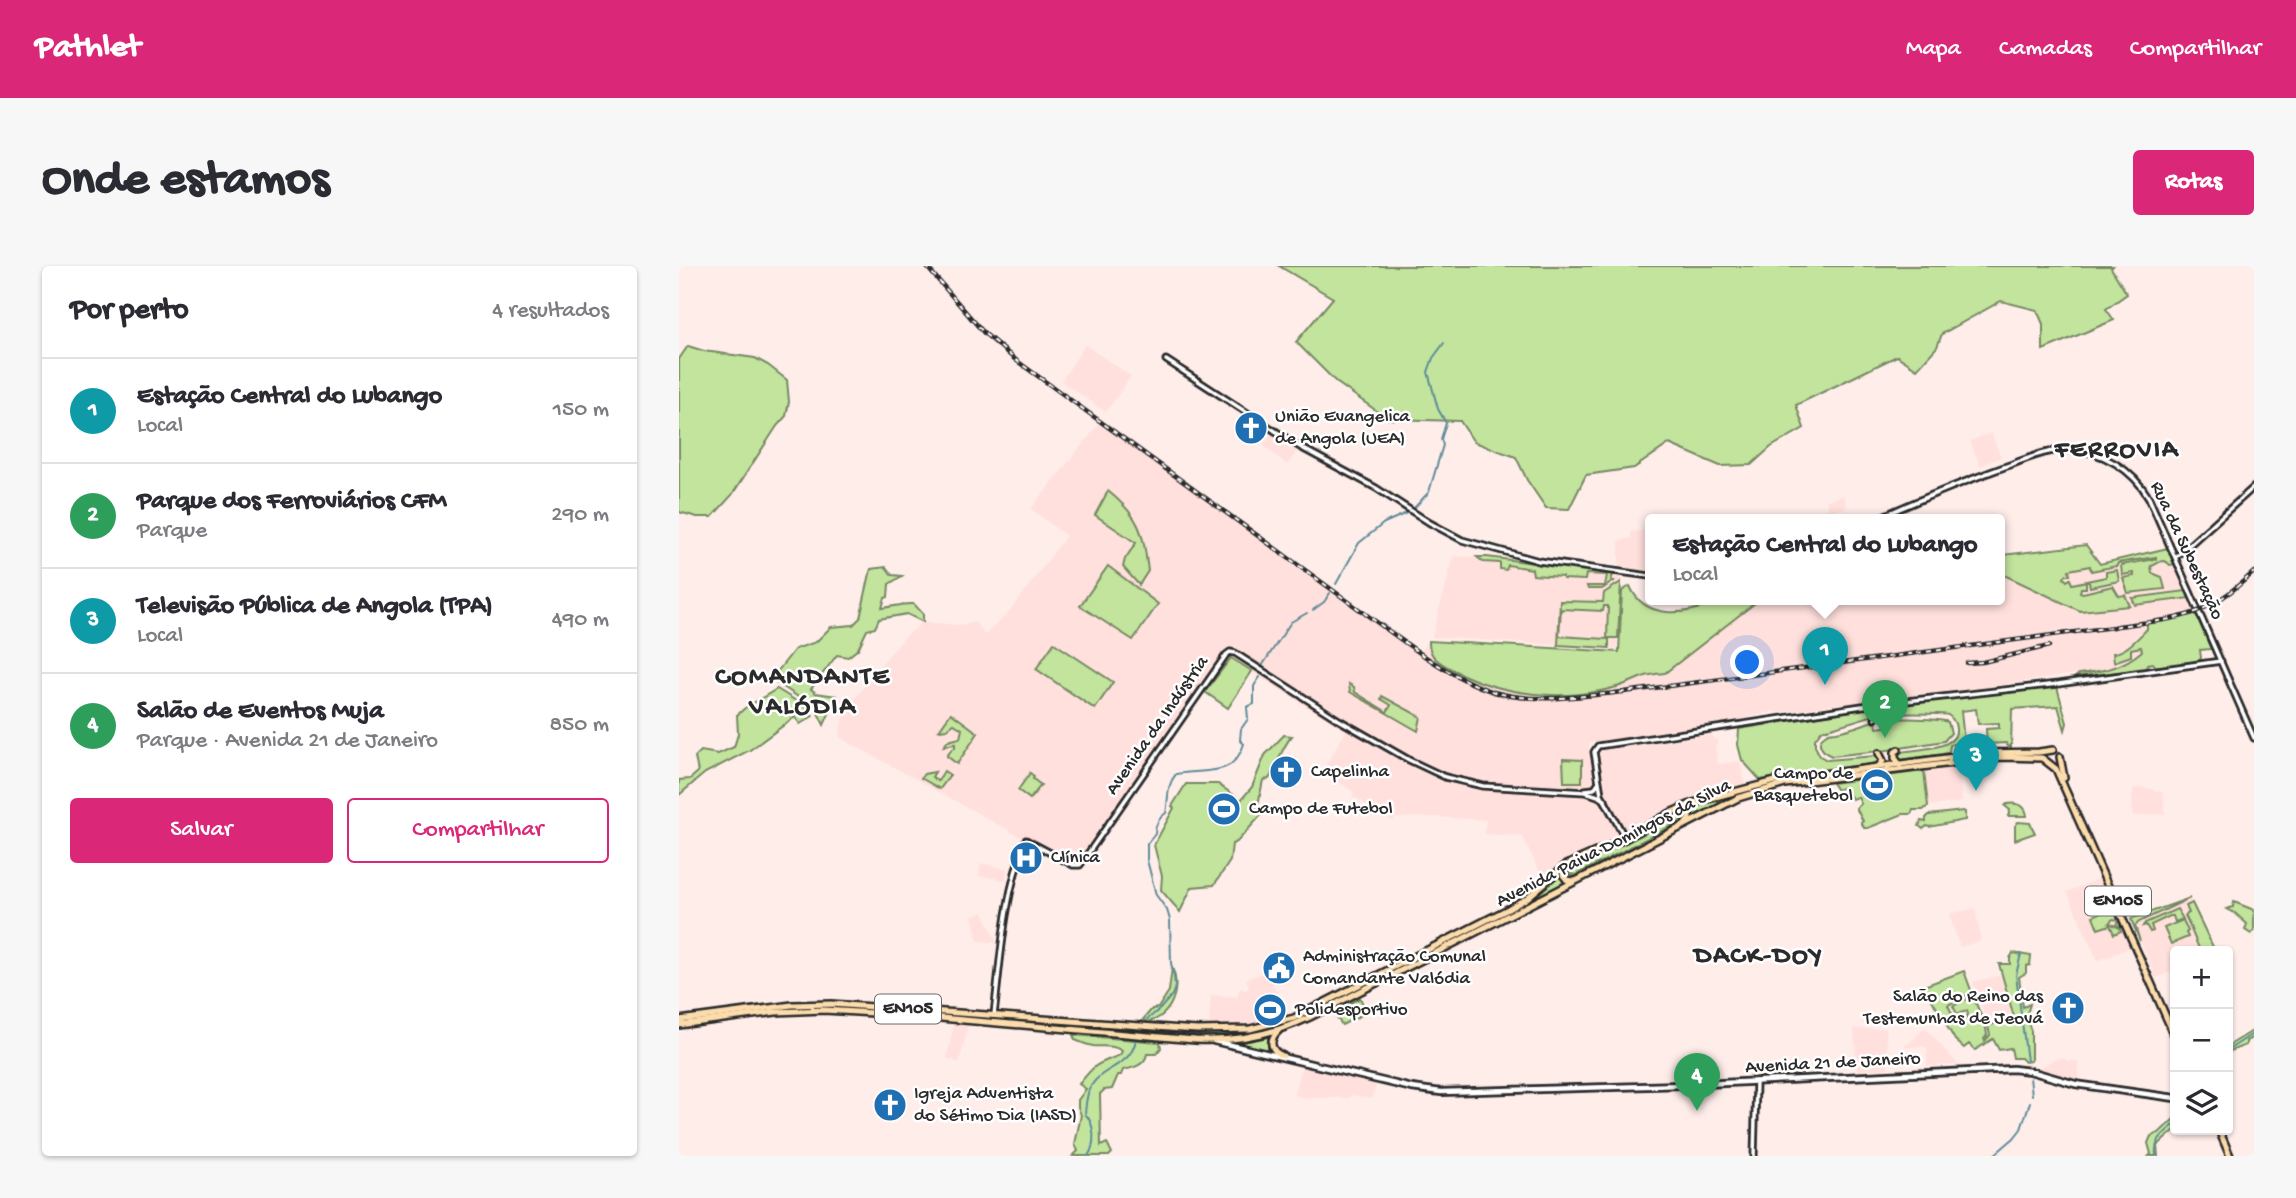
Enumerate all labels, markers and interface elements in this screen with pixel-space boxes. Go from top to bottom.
text: Pathlet [35,30,141,68]
text: Mapa [1906,35,1961,64]
text: Camadas [1999,35,2092,64]
text: Compartilhar [2130,35,2261,64]
button: Rotas [2133,150,2254,215]
text: Onde estamos [42,153,329,211]
text: Por perto [70,294,189,329]
text: 4 resultados [492,298,609,325]
text: Estação Central do Lubango [137,382,442,413]
text: 1 [88,397,98,424]
text: 150 m [553,397,609,424]
place label: União Evangelica de Angola (UEA) [1275,406,1411,451]
church icon: União Evangelica de Angola (UEA) [1232,409,1270,447]
text: Local [137,413,183,440]
district label: FERROVIA [2054,436,2179,467]
street label: Rua da Subestação [2144,478,2228,624]
text: Parque dos Ferroviários CFM [137,487,446,518]
text: 2 [87,502,99,529]
text: 290 m [551,502,609,529]
popup [1645,514,2005,605]
text: Parque [137,518,207,545]
text: Estação Central do Lubango [1672,531,1978,562]
text: Local [1672,562,1718,589]
text: Televisão Pública de Angola (TPA) [137,592,493,623]
text: 3 [87,607,99,634]
text: 490 m [552,607,609,634]
text: Local [137,623,183,650]
pin: 1 [1802,627,1848,685]
your location [1730,645,1764,679]
street label: Avenida da Indústria [1101,651,1215,800]
district label: COMANDANTE VALÓDIA [715,663,891,724]
pin: 2 [1862,680,1908,738]
text: Salão de Eventos Muja [137,697,384,728]
text: 4 [88,712,98,739]
text: 850 m [549,712,609,739]
text: Parque · Avenida 21 de Janeiro [137,728,438,755]
pin: 3 [1953,733,1999,791]
church icon: Capelinha [1267,753,1305,791]
place label: Capelinha [1311,761,1391,784]
place label: Campo de Basquetebol [1753,763,1853,808]
sports icon: Campo de Basquetebol [1858,766,1896,804]
street label: Avenida Paiva Domingos da Silva [1493,774,1737,913]
sports icon: Campo de Futebol [1205,790,1243,828]
button: Salvar [70,798,333,863]
button: Compartilhar [347,798,609,863]
place label: Campo de Futebol [1249,798,1393,821]
hospital icon: Clínica [1007,839,1045,877]
place label: Clínica [1051,847,1101,870]
road number: EN105 [2085,886,2151,916]
district label: DACK-DOY [1692,942,1824,973]
place label: Administração Comunal Comandante Valódia [1303,946,1486,991]
map controls [2170,946,2233,1135]
button: + [2170,946,2233,1009]
public building icon: Administração Comunal Comandante Valódia [1260,949,1298,987]
place label: Salão do Reino das Testemunhas de Jeová [1863,986,2044,1031]
church icon: Salão do Reino das Testemunhas de Jeová [2049,989,2087,1027]
sports icon: Polidesportivo [1251,991,1289,1029]
road number: EN105 [875,994,941,1024]
place label: Polidesportivo [1294,999,1408,1022]
button: − [2170,1009,2233,1072]
street label: Avenida 21 de Janeiro [1745,1048,1922,1080]
pin: 4 [1674,1053,1720,1111]
button: layers [2170,1072,2233,1135]
place label: Igreja Adventista do Sétimo Dia (IASD) [914,1083,1077,1128]
church icon: Igreja Adventista do Sétimo Dia (IASD) [871,1086,909,1124]

